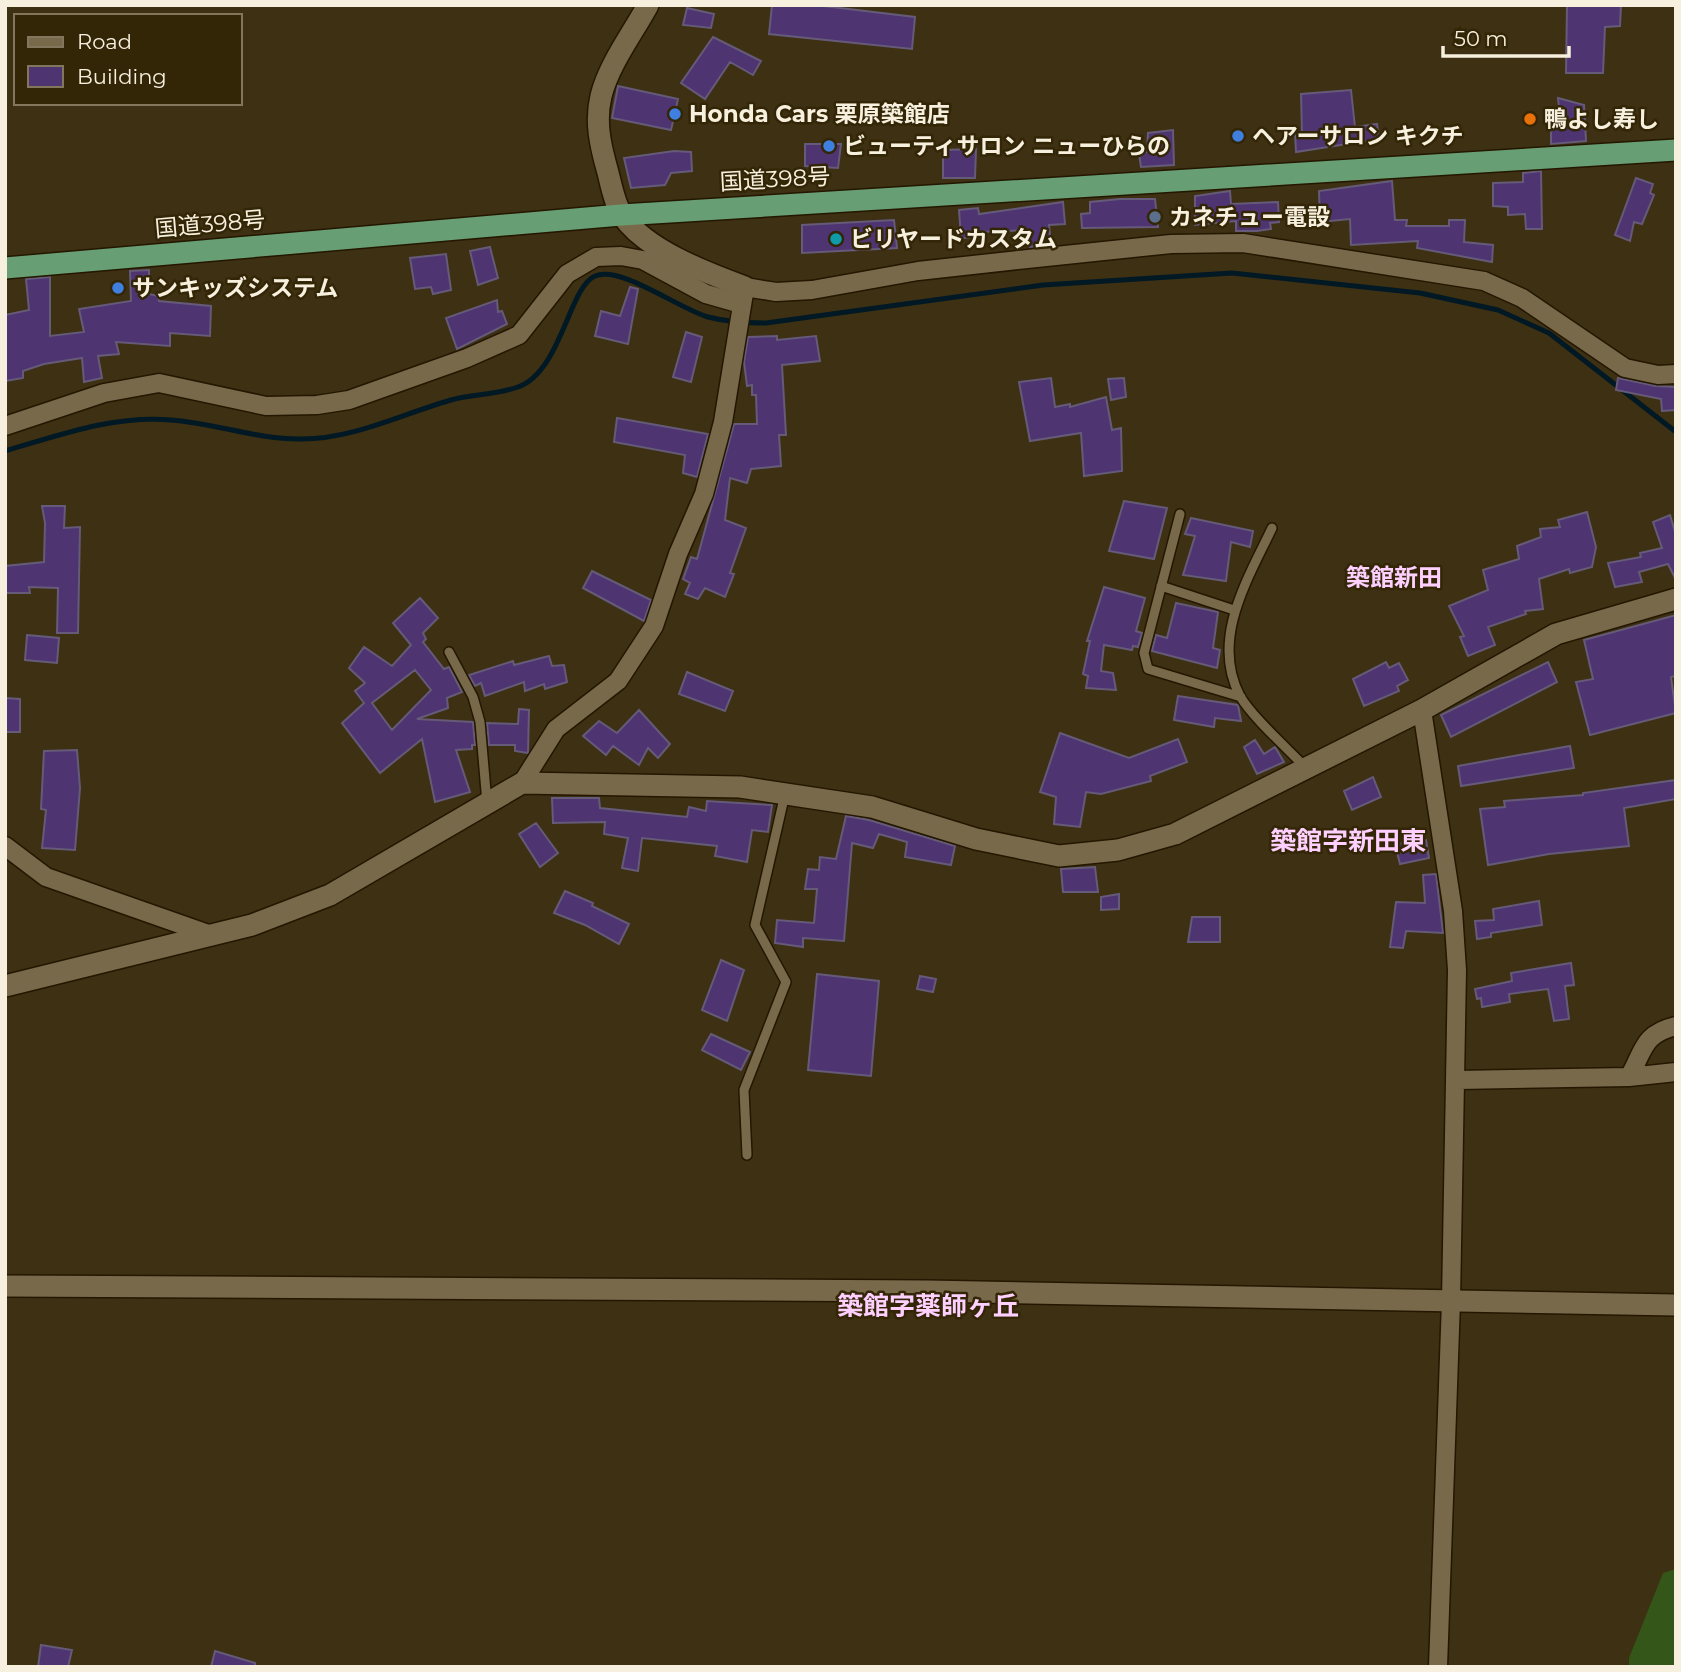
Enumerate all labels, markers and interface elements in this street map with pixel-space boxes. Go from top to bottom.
legend [14,14,242,105]
scale bar [1443,14,1569,58]
text: 50 m [1454,26,1508,51]
text: Road [77,29,132,54]
text: Building [77,64,167,89]
place label: Honda Cars 栗原築館店 [689,100,950,128]
place label: 鴨よし寿し [1544,105,1659,133]
marker: Honda Cars 栗原築館店 [667,106,683,122]
marker: 鴨よし寿し [1522,111,1538,127]
place label: ヘアーサロン キクチ [1252,122,1464,150]
marker: ヘアーサロン キクチ [1230,128,1246,144]
place label: ビューティサロン ニューひらの [843,132,1170,160]
marker: ビューティサロン ニューひらの [821,138,837,154]
street label: 国道398号 [719,162,831,196]
place label: カネチュー電設 [1169,203,1330,231]
street label: 国道398号 [154,205,266,243]
marker: カネチュー電設 [1147,209,1163,225]
place label: ビリヤードカスタム [850,225,1057,253]
marker: ビリヤードカスタム [828,231,844,247]
place label: サンキッズシステム [132,274,338,302]
marker: サンキッズシステム [110,280,126,296]
district label: 築館新田 [1346,563,1442,592]
district label: 築館字新田東 [1270,825,1426,857]
district label: 築館字薬師ヶ丘 [837,1290,1019,1322]

